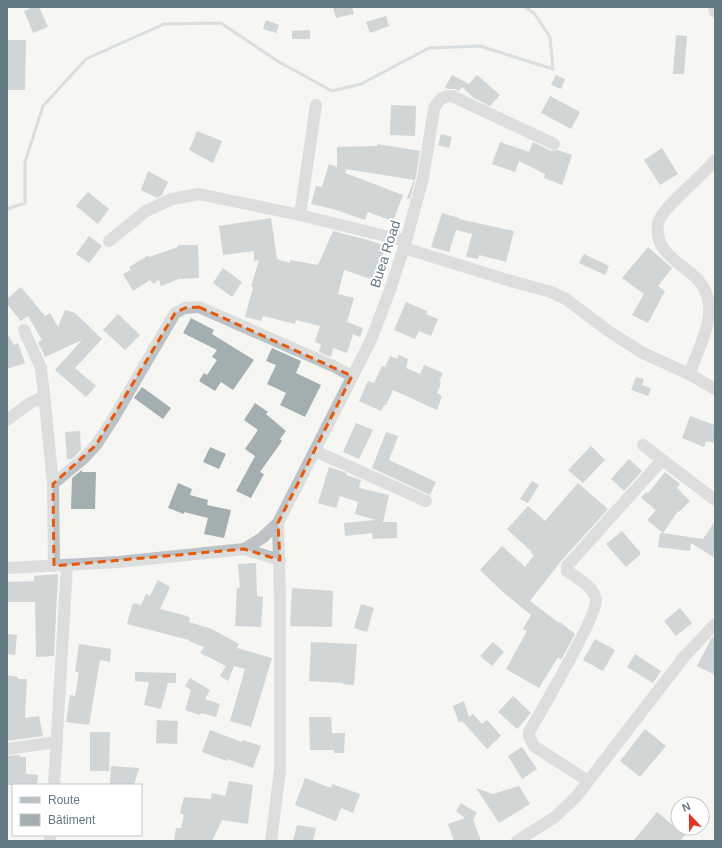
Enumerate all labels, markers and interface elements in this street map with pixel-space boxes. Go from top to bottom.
street label: Buea Road [367,218,403,290]
legend [12,784,142,836]
text: Route [48,793,80,807]
north arrow [670,796,710,836]
text: N [680,800,692,814]
text: Bâtiment [48,813,96,827]

